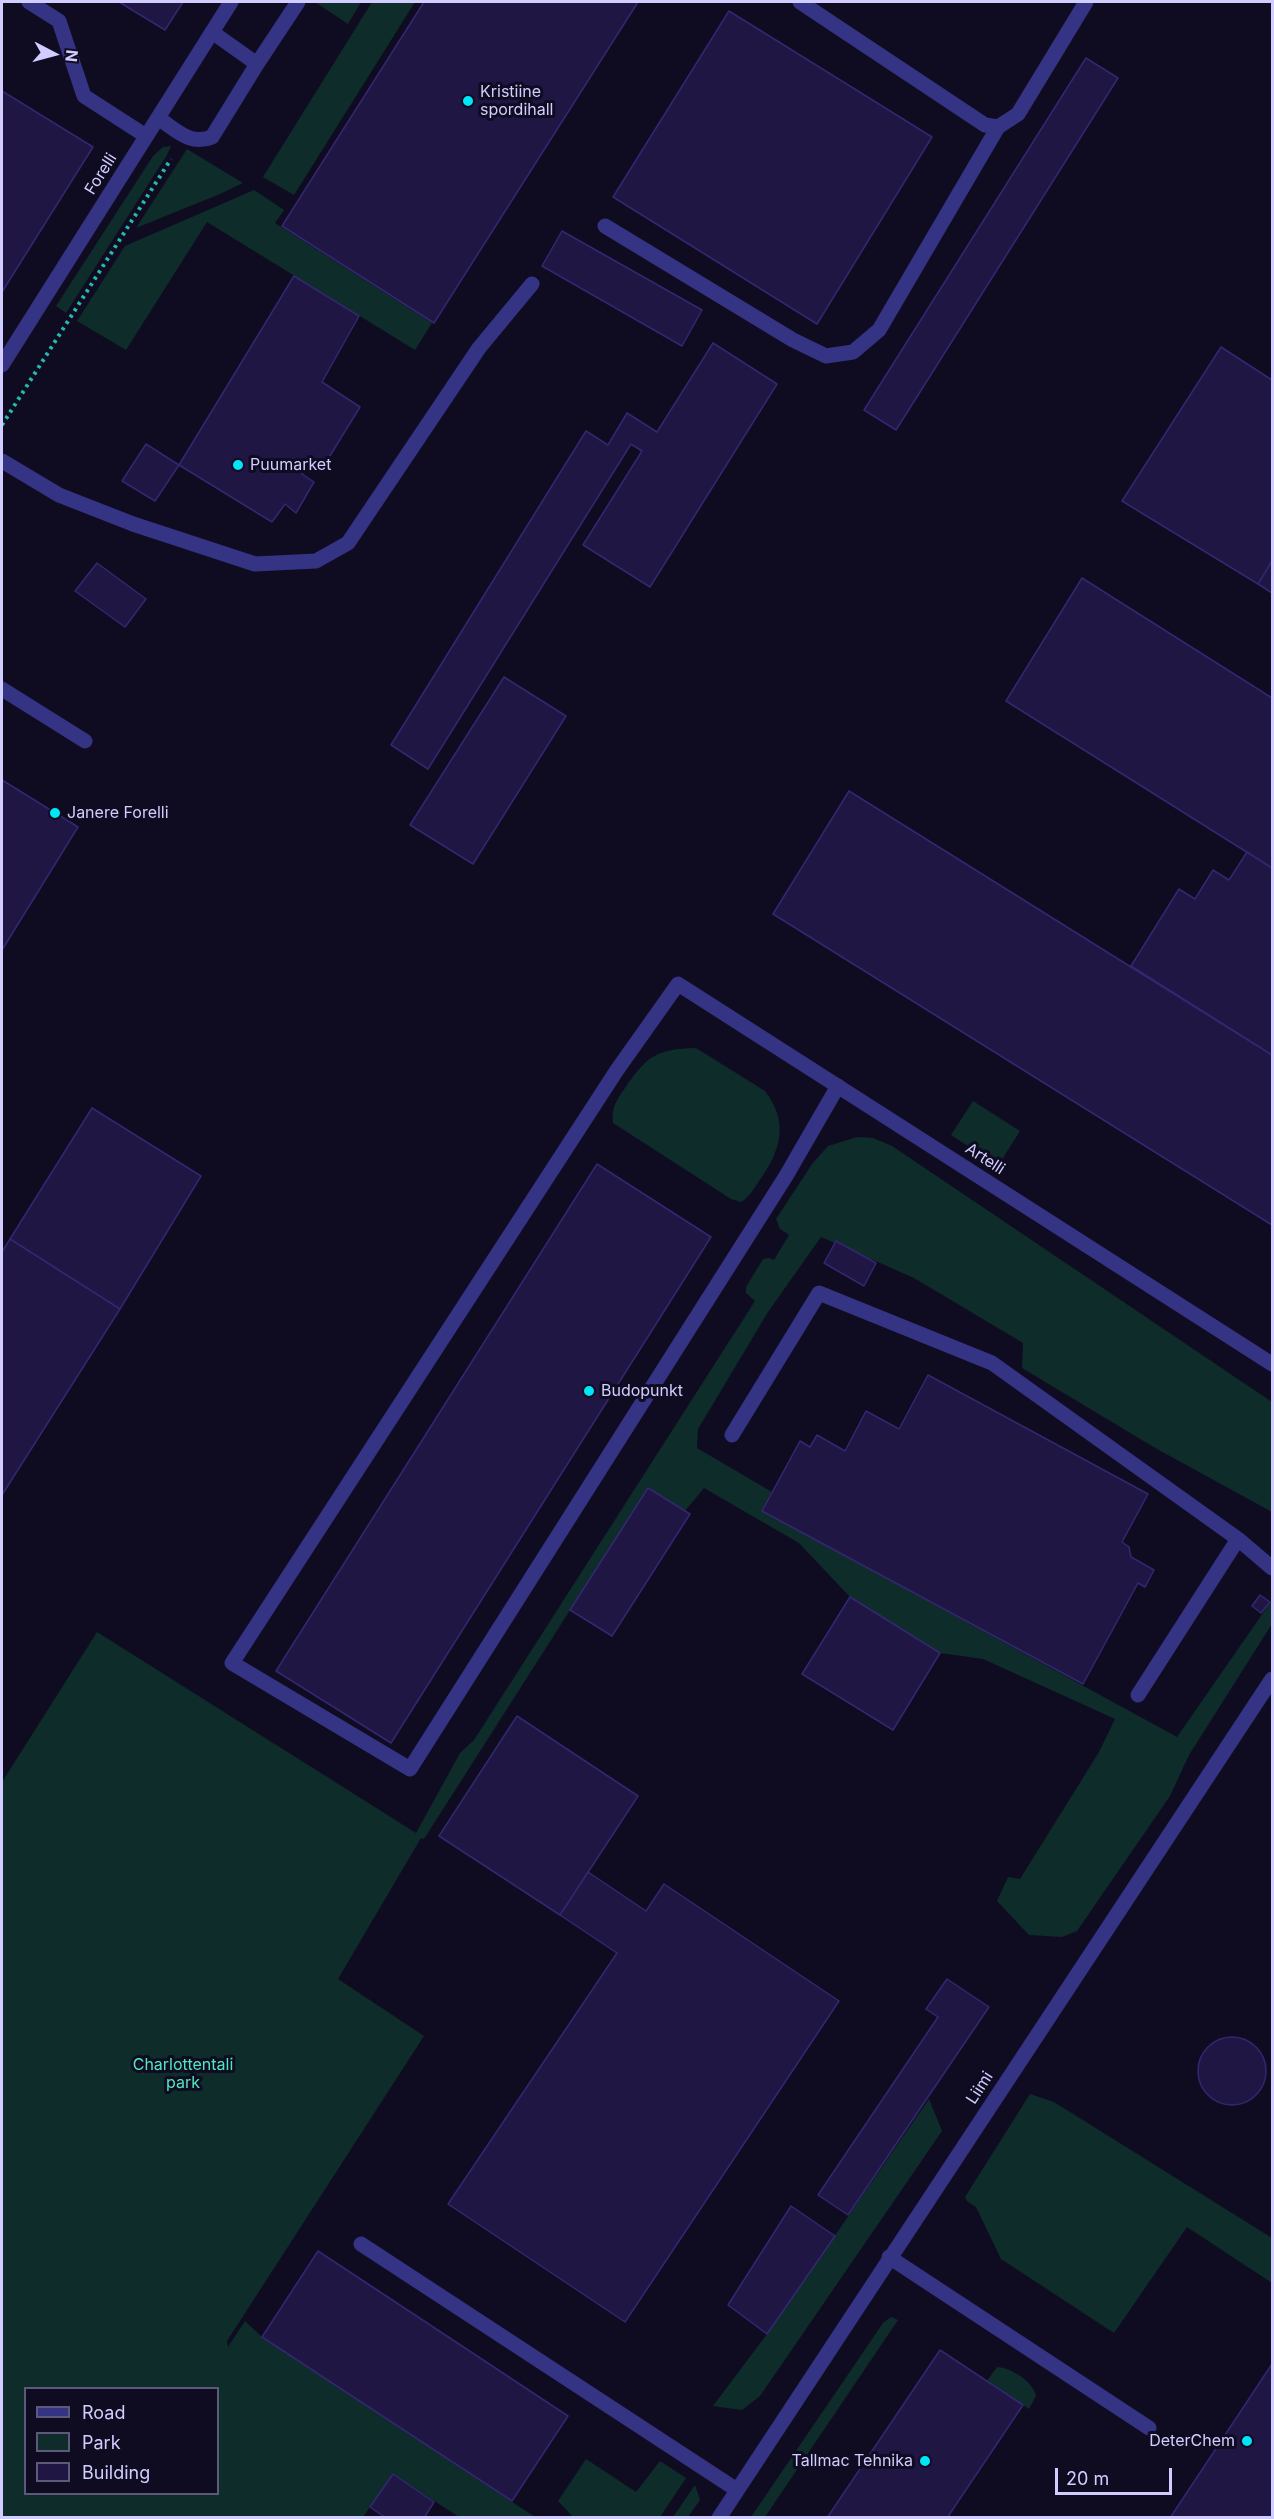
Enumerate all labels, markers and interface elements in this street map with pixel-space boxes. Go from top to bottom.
north arrow [24,24,84,84]
text: N [61,49,82,63]
place label: Kristiine spordihall [480,82,553,120]
marker: Kristiine spordihall [461,94,475,108]
street label: Forelli [81,150,121,198]
place label: Puumarket [250,455,331,475]
marker: Puumarket [231,458,245,472]
place label: Janere Forelli [67,803,169,823]
marker: Janere Forelli [48,806,62,820]
street label: Artelli [962,1139,1008,1179]
place label: Budopunkt [601,1381,683,1401]
marker: Budopunkt [582,1384,596,1398]
park label: Charlottentali park [133,2055,233,2093]
street label: Liimi [963,2068,997,2108]
legend [24,2387,219,2495]
text: Road [82,2402,125,2423]
place label: DeterChem [1149,2431,1235,2451]
text: Park [82,2432,121,2453]
marker: DeterChem [1240,2434,1254,2448]
place label: Tallmac Tehnika [792,2451,913,2471]
marker: Tallmac Tehnika [918,2454,932,2468]
scale bar [1058,2456,1175,2494]
text: Building [82,2462,150,2483]
text: 20 m [1066,2468,1109,2489]

